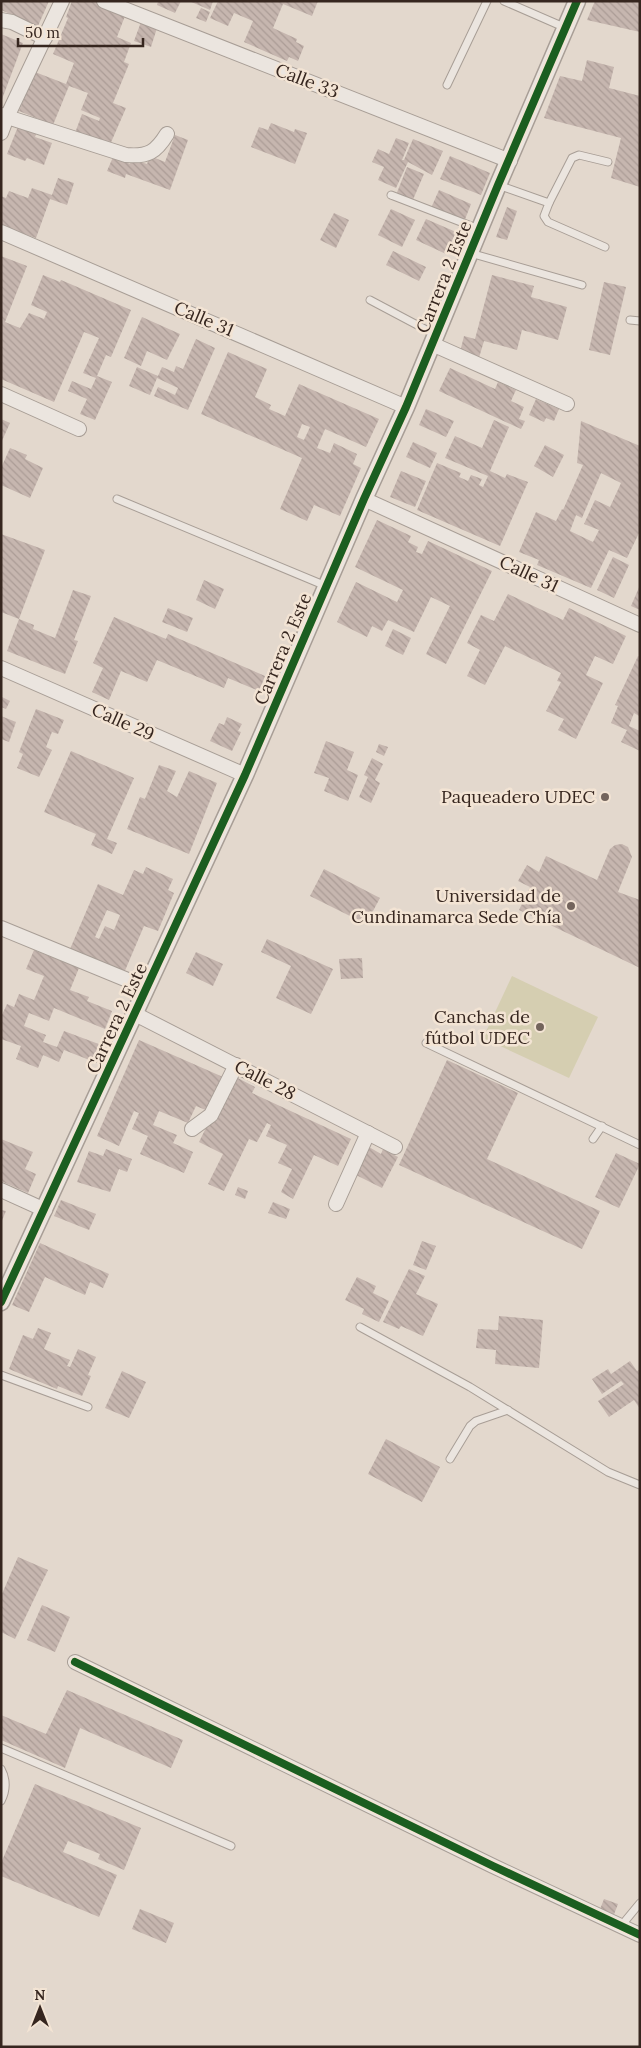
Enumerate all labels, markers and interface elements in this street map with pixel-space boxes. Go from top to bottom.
scale bar [18,15,142,47]
text: 50 m [25,23,60,42]
street label: Calle 33 [272,58,342,103]
street label: Carrera 2 Este [411,217,477,336]
street label: Calle 31 [171,296,238,341]
street label: Calle 31 [496,550,562,597]
street label: Carrera 2 Este [249,589,317,708]
street label: Calle 29 [88,698,158,746]
place label: Paqueadero UDEC [441,785,595,808]
marker: Paqueadero UDEC [599,791,611,803]
place label: Universidad de Cundinamarca Sede Chía [351,884,561,928]
marker: Universidad de Cundinamarca Sede Chía [565,900,577,912]
street label: Carrera 2 Este [81,959,152,1077]
place label: Canchas de fútbol UDEC [425,1005,530,1049]
marker: Canchas de fútbol UDEC [534,1021,546,1033]
street label: Calle 28 [231,1054,300,1105]
north arrow [15,1983,65,2033]
text: N [35,1986,46,2004]

